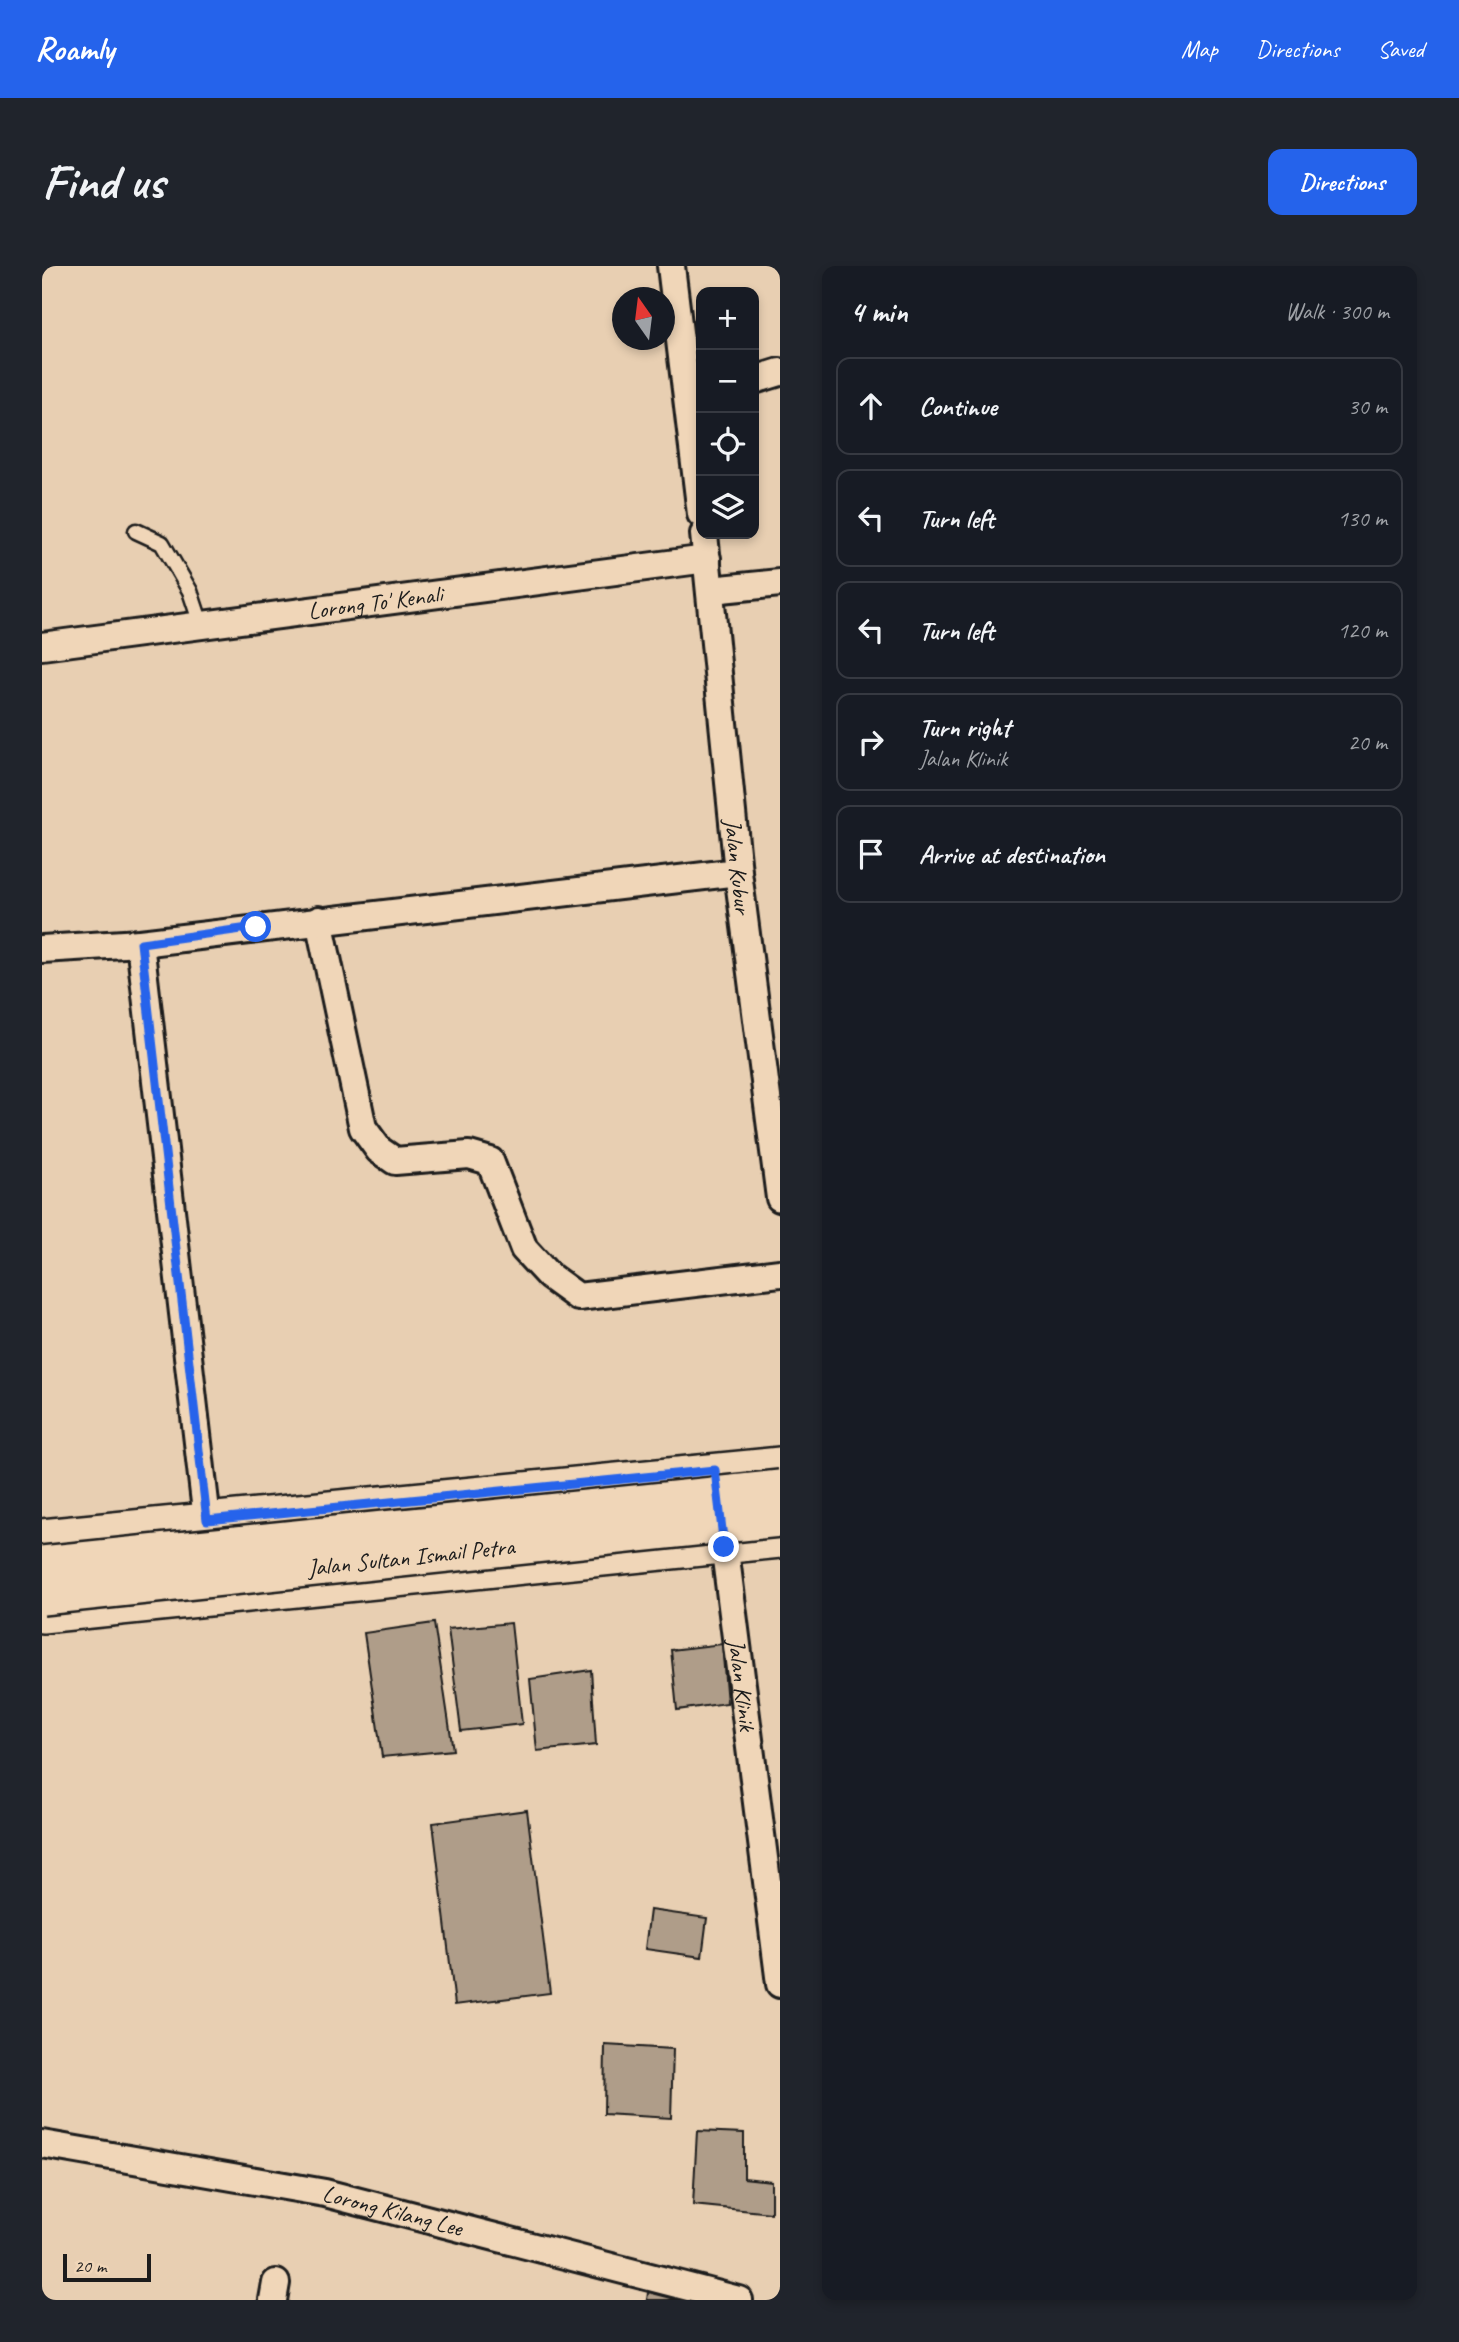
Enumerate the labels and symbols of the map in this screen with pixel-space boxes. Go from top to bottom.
north arrow [612,287,675,350]
street label: Lorong To' Kenali [306,578,448,626]
street label: Jalan Kubur [718,816,759,918]
route start [240,911,271,942]
street label: Jalan Sultan Ismail Petra [305,1531,517,1583]
route end [708,1531,739,1562]
street label: Jalan Klinik [721,1636,763,1735]
street label: Lorong Kilang Lee [320,2178,468,2243]
scale bar [63,2251,150,2283]

